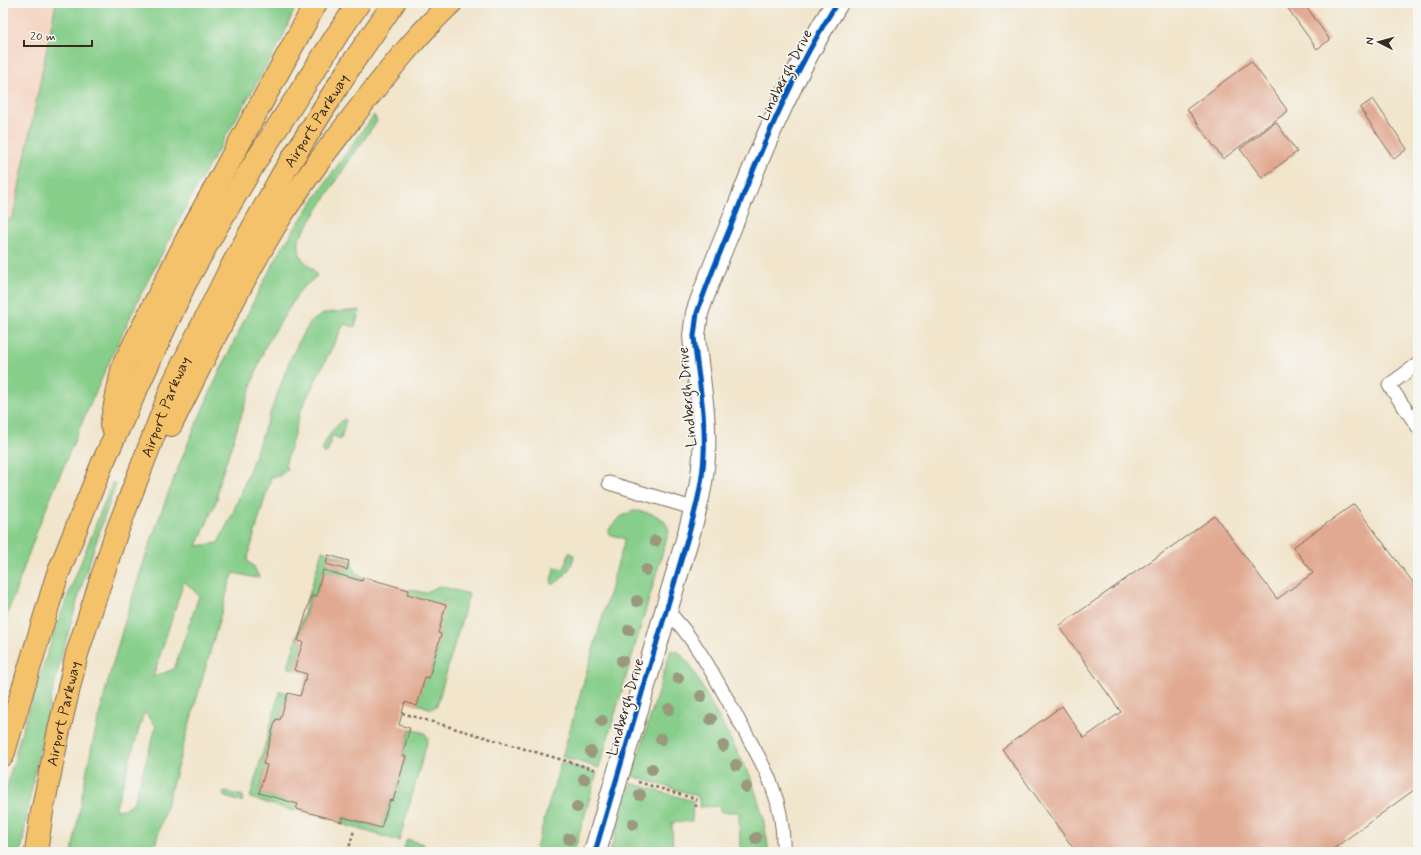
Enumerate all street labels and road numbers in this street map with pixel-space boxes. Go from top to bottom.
street label: Lindbergh Drive [754,26,819,125]
street label: Airport Parkway [280,70,354,172]
street label: Lindbergh Drive [674,346,703,448]
street label: Airport Parkway [137,353,196,460]
street label: Lindbergh Drive [602,656,650,759]
street label: Airport Parkway [43,659,86,768]

